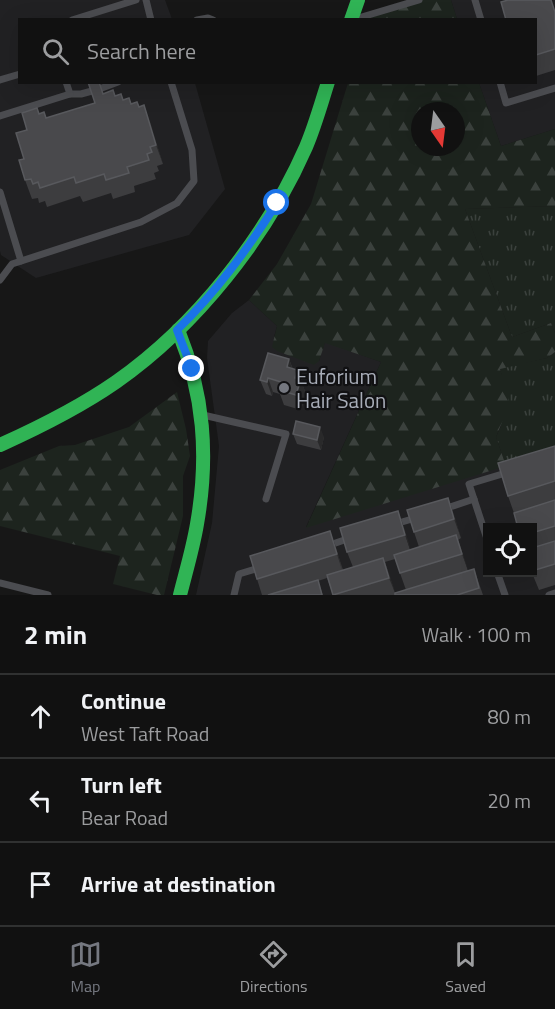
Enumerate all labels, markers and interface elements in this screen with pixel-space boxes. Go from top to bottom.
search box [18,18,537,84]
text: Search here [87,34,196,68]
icon: search [39,35,72,68]
north arrow [411,102,465,156]
route start [263,189,289,215]
route end [178,355,204,381]
place label: Euforium Hair Salon [296,360,386,416]
marker: Euforium Hair Salon [277,381,291,395]
map controls [483,523,537,577]
button: locate [483,523,537,577]
text: 2 min [24,615,87,654]
text: Walk · 100 m [422,619,531,650]
text: Continue [81,684,166,718]
icon: ahead [24,700,57,733]
text: 80 m [487,701,531,732]
text: West Taft Road [81,718,209,749]
text: Turn left [81,768,162,802]
icon: left [24,784,57,817]
text: 20 m [487,785,531,816]
text: Bear Road [81,802,168,833]
text: Arrive at destination [81,867,276,901]
icon: arrive [24,868,57,901]
tab: Map [69,938,102,998]
tab: Directions [240,938,308,998]
tab: Saved [445,938,486,998]

